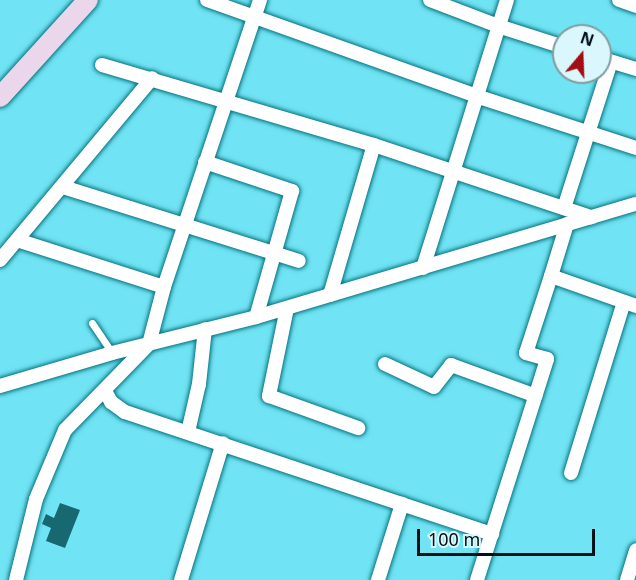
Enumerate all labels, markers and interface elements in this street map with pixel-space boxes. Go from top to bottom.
north arrow [552,24,612,84]
text: N [577,26,597,51]
scale bar [420,517,598,555]
text: 100 m [428,527,480,551]

